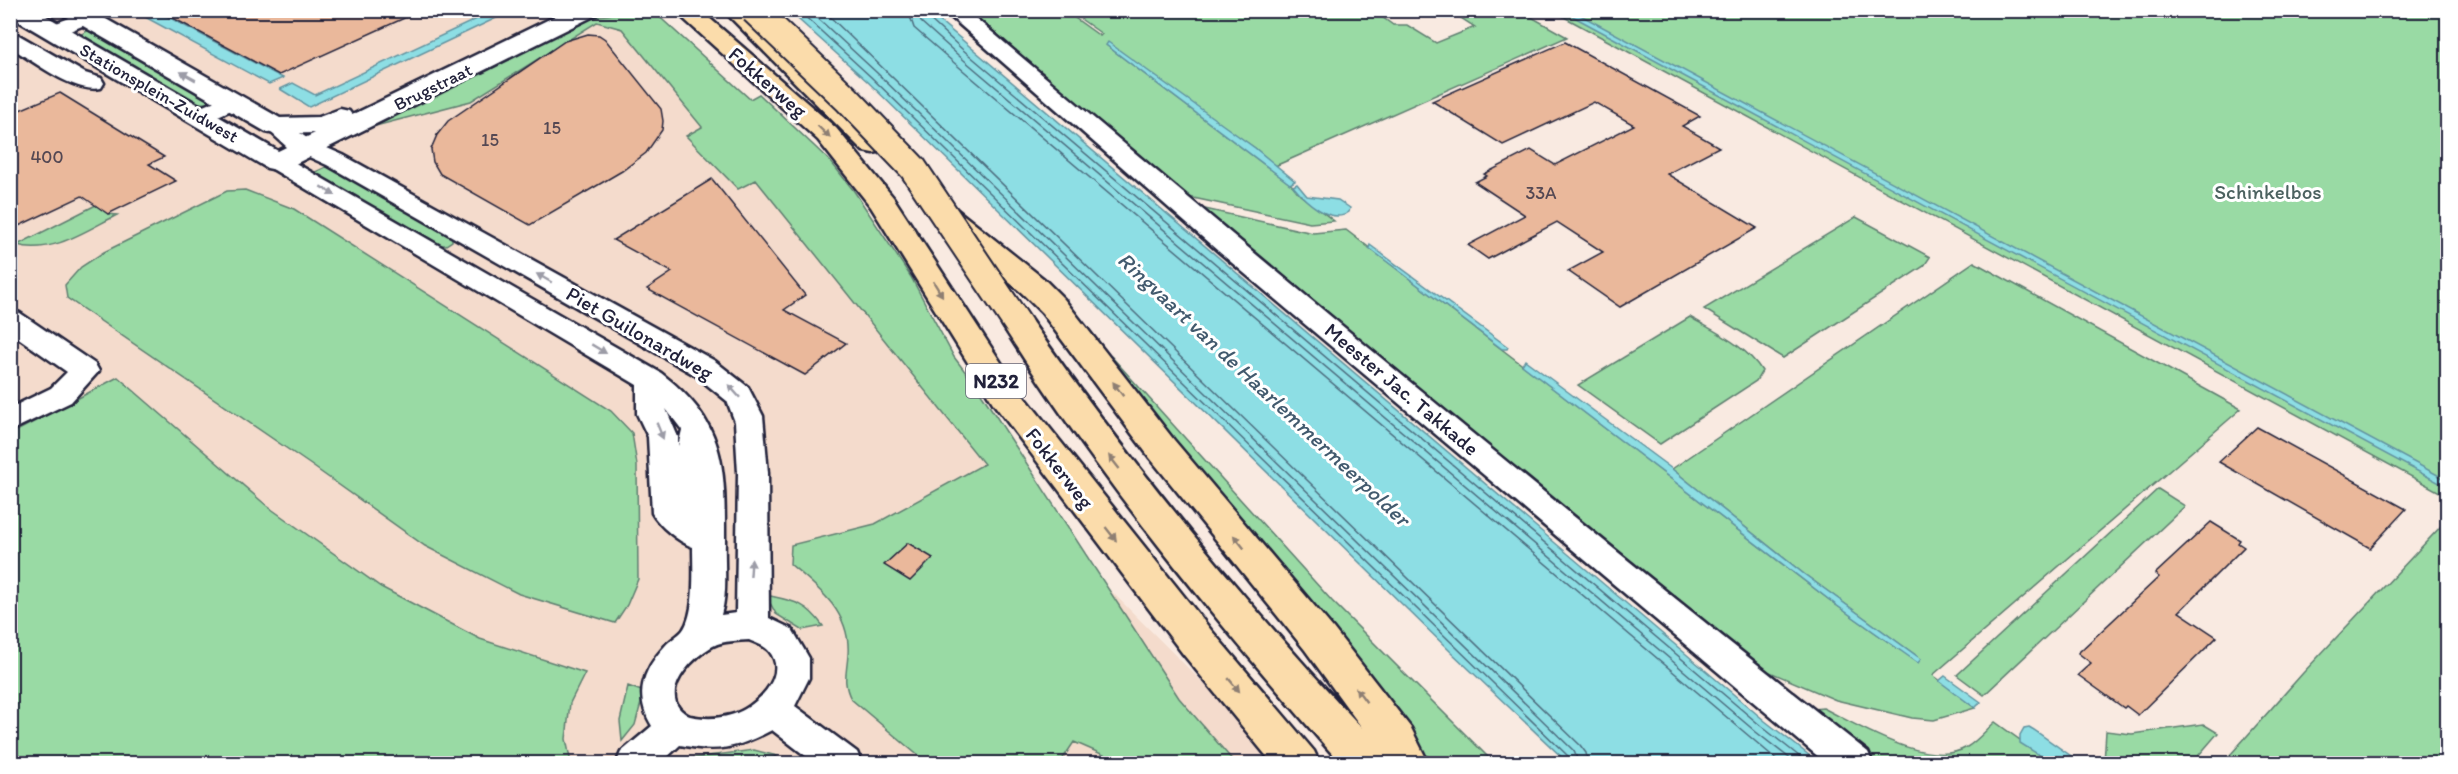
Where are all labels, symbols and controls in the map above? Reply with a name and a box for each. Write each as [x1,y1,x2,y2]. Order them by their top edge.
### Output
street label: Stationsplein-Zuidwest [76,39,242,148]
street label: Fokkerweg [724,41,813,123]
street label: Brugstraat [390,58,476,115]
one-way arrow [179,71,196,81]
house number: 15 [543,117,561,139]
one-way arrow [816,124,830,138]
house number: 15 [481,129,499,151]
house number: 400 [31,146,64,168]
park label: Schinkelbos [2214,179,2322,204]
house number: 33A [1525,182,1557,204]
one-way arrow [320,186,336,197]
water label: Ringvaart van de Haarlemmermeerpolder [1112,246,1417,533]
one-way arrow [536,273,553,283]
street label: Piet Guilonardweg [562,281,718,385]
one-way arrow [932,281,943,297]
street label: Meester Jac. Takkade [1320,317,1484,461]
one-way arrow [591,344,607,355]
road number: N232 [966,364,1026,398]
one-way arrow [1113,382,1125,397]
one-way arrow [728,384,741,399]
one-way arrow [655,423,665,441]
street label: Fokkerweg [1021,423,1100,514]
one-way arrow [1109,454,1121,469]
one-way arrow [1105,526,1117,541]
one-way arrow [1233,535,1246,550]
one-way arrow [747,558,756,577]
one-way arrow [1227,678,1239,693]
one-way arrow [1355,687,1367,702]

